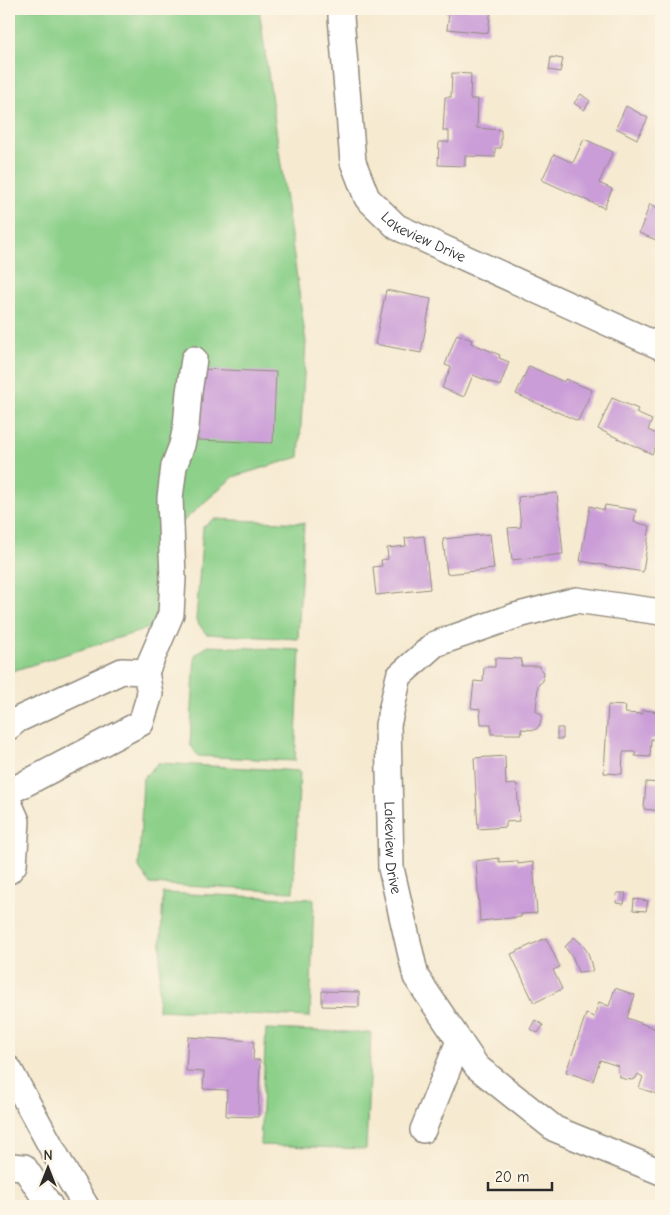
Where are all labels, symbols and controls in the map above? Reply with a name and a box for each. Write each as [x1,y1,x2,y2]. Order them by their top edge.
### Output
street label: Lakeview Drive [378,208,469,266]
street label: Lakeview Drive [381,801,406,896]
north arrow [22,1142,72,1192]
text: N [43,1147,53,1164]
scale bar [488,1160,551,1192]
text: 20 m [495,1168,529,1186]

